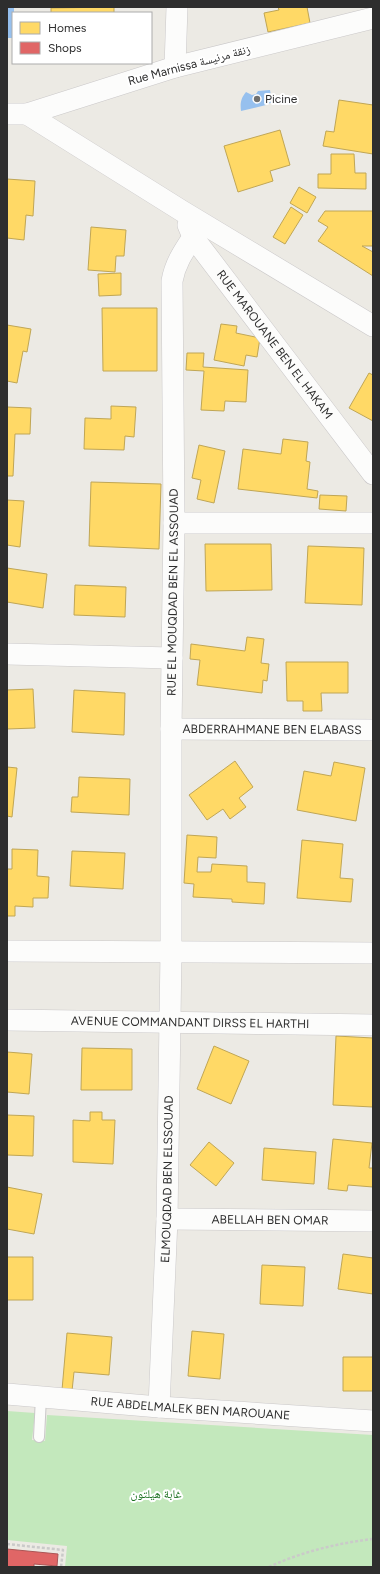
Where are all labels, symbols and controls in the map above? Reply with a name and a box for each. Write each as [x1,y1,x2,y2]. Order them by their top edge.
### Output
legend [12,12,152,64]
text: Homes [48,21,87,35]
text: Shops [48,41,82,55]
street label: Rue Marnissa زنقة مرنيسة [126,42,252,88]
place label: Picine [265,92,298,106]
marker: Picine [252,94,262,104]
street label: RUE MAROUANE BEN EL HAKAM [214,267,336,422]
street label: RUE EL MOUQDAD BEN EL ASSOUAD [164,488,181,696]
street label: ABDERRAHMANE BEN ELABASS [182,722,362,737]
street label: AVENUE COMMANDANT DIRSS EL HARTHI [71,1014,309,1031]
street label: ELMOUQDAD BEN ELSSOUAD [158,1095,176,1263]
street label: ABELLAH BEN OMAR [211,1212,329,1228]
street label: RUE ABDELMALEK BEN MAROUANE [90,1394,291,1423]
park label: غابة هيلتون [130,1487,182,1501]

